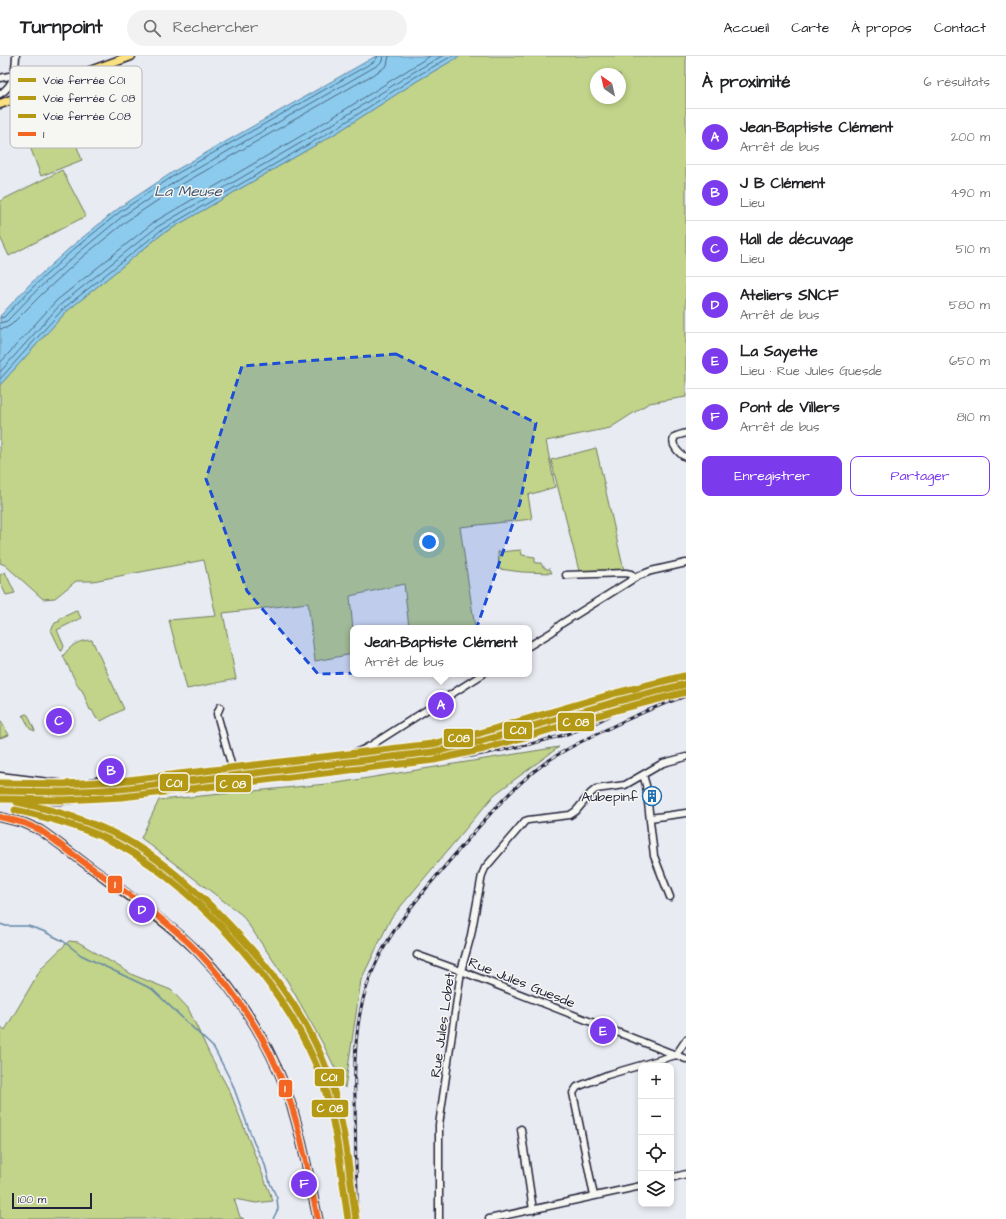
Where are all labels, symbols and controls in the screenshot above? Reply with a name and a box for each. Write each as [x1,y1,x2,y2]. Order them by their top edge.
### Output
search box [127,10,407,46]
text: Turnpoint [20,14,103,41]
icon: search [141,17,163,39]
text: Rechercher [173,17,258,38]
text: Accueil [724,18,769,38]
text: Carte [791,18,829,38]
text: À propos [851,18,912,38]
text: Contact [934,18,986,38]
legend [10,66,142,148]
north arrow [590,68,626,104]
text: À proximité [702,70,791,94]
text: Voie ferrée C01 [43,73,126,88]
text: 6 résultats [924,73,990,91]
text: Voie ferrée C 08 [43,91,135,106]
text: Voie ferrée C08 [43,109,131,124]
text: Jean-Baptiste Clément [740,117,893,138]
text: 1 [43,127,45,142]
text: A [711,128,719,146]
text: 200 m [951,128,990,146]
text: Arrêt de bus [740,138,820,156]
text: J B Clément [740,173,825,194]
water label: La Meuse [154,181,223,202]
text: B [710,184,720,202]
text: 490 m [950,184,990,202]
text: Lieu [740,194,765,212]
text: Hall de décuvage [740,229,853,250]
text: C [710,240,720,258]
text: 510 m [956,240,990,258]
text: Lieu [740,250,765,268]
text: Ateliers SNCF [740,285,838,306]
text: D [711,296,719,314]
text: 580 m [949,296,990,314]
text: Arrêt de bus [740,306,820,324]
text: La Sayette [740,341,818,362]
text: E [711,352,719,370]
text: 650 m [949,352,990,370]
text: Lieu · Rue Jules Guesde [740,362,882,380]
text: Pont de Villers [740,397,840,418]
text: F [710,408,720,426]
text: 810 m [956,408,990,426]
text: Arrêt de bus [740,418,820,436]
button: Enregistrer [702,456,842,496]
button: Partager [850,456,990,496]
your location [419,532,439,552]
popup [350,625,532,677]
text: Jean-Baptiste Clément [365,632,518,653]
text: Arrêt de bus [365,653,444,671]
pin: A [428,690,454,720]
pin: C [46,706,72,736]
line badge: C 08 [557,712,595,732]
text: C 08 [563,715,590,730]
line badge: C01 [503,721,533,740]
text: C01 [510,723,527,738]
line badge: C08 [443,728,474,748]
text: C08 [448,731,471,746]
pin: B [98,756,124,786]
line badge: C01 [159,773,189,792]
line badge: C 08 [215,774,252,793]
text: C01 [166,776,183,791]
text: C 08 [220,777,247,792]
building icon: Aubepinf [641,785,663,807]
place label: Aubepinf [581,787,639,807]
line badge: 1 [107,875,123,894]
text: 1 [114,877,116,892]
pin: D [129,895,155,925]
street label: Rue Jules Guesde [465,952,578,1014]
street label: Rue Jules Lobet [426,971,460,1079]
pin: E [590,1016,616,1046]
map controls [638,1063,674,1207]
button: + [638,1063,674,1099]
line badge: C01 [314,1068,345,1087]
text: C01 [321,1070,338,1085]
line badge: 1 [278,1079,293,1098]
text: 1 [284,1081,286,1096]
line badge: C 08 [311,1099,349,1118]
button: − [638,1099,674,1135]
text: C 08 [317,1101,344,1116]
button: locate [638,1135,674,1171]
pin: F [291,1169,317,1199]
button: layers [638,1171,674,1207]
scale bar [12,1191,92,1210]
text: 100 m [18,1192,46,1207]

